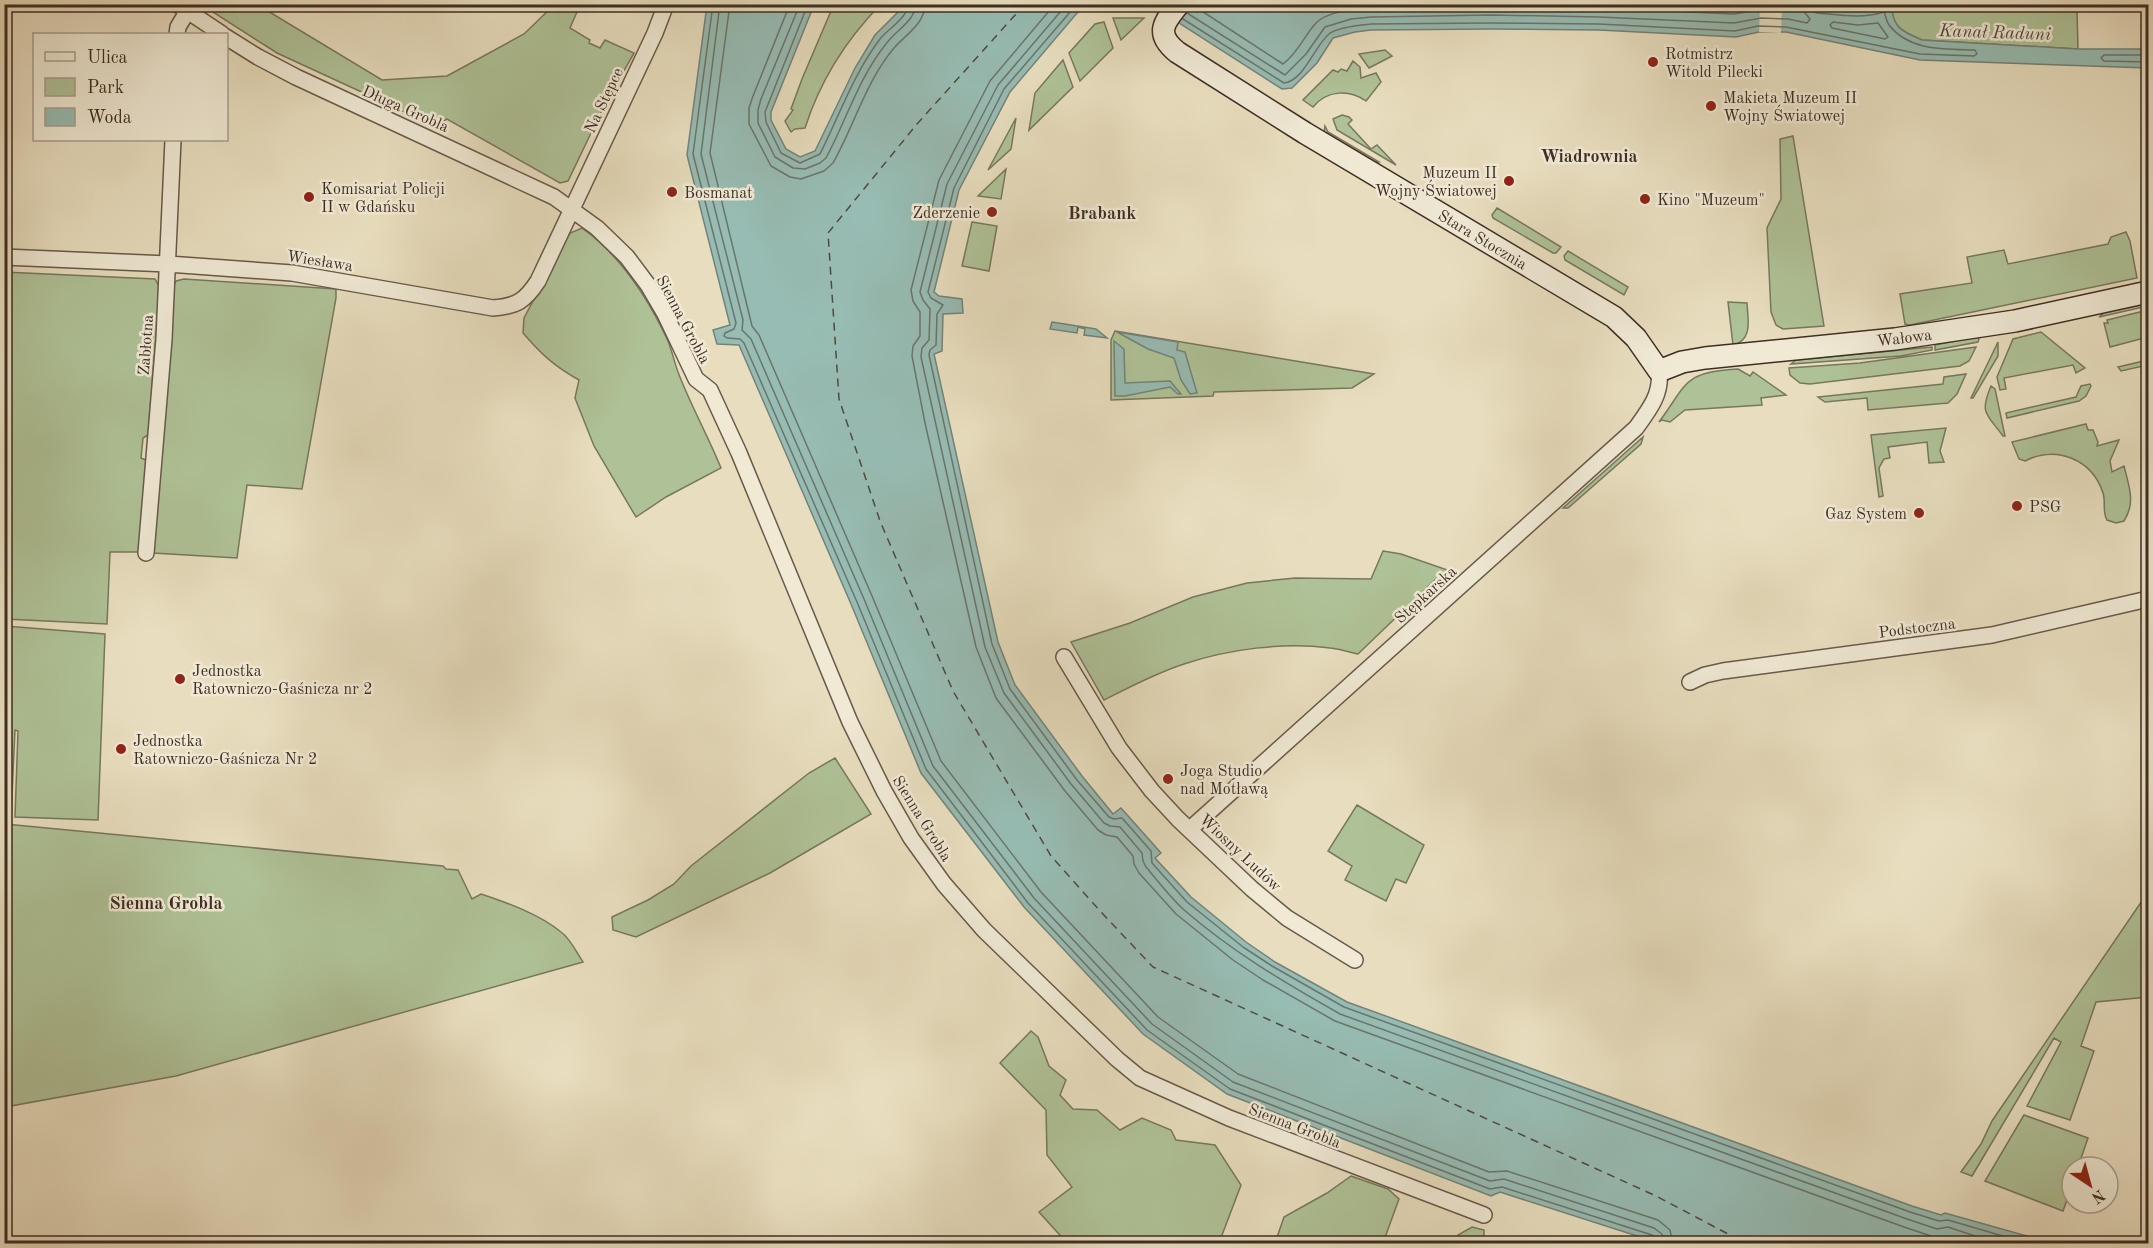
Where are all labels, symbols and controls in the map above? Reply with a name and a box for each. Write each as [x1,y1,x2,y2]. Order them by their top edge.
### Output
water label: Kanał Raduni [1938,22,2051,44]
legend [33,33,228,141]
place label: Rotmistrz Witold Pilecki [1665,47,1763,81]
text: Ulica [87,49,128,67]
marker: Rotmistrz Witold Pilecki [1646,55,1660,69]
street label: Na Stępce [583,66,627,136]
text: Park [87,79,124,97]
street label: Długa Grobla [359,84,451,136]
place label: Makieta Muzeum II Wojny Światowej [1723,91,1857,125]
marker: Makieta Muzeum II Wojny Światowej [1704,99,1718,113]
text: Woda [87,109,132,127]
district label: Wiadrownia [1540,148,1638,166]
place label: Muzeum II Wojny Światowej [1375,166,1497,200]
marker: Muzeum II Wojny Światowej [1502,174,1516,188]
place label: Komisariat Policji II w Gdańsku [321,182,445,216]
marker: Bosmanat [665,185,679,199]
place label: Bosmanat [684,186,753,202]
marker: Komisariat Policji II w Gdańsku [302,190,316,204]
marker: Kino "Muzeum" [1638,192,1652,206]
place label: Kino "Muzeum" [1657,193,1765,209]
marker: Zderzenie [985,205,999,219]
district label: Brabank [1068,205,1136,223]
place label: Zderzenie [913,206,980,222]
street label: Stara Stocznia [1435,208,1529,274]
street label: Wiesława [285,249,354,275]
street label: Sienna Grobla [652,273,712,367]
street label: Zabłotna [137,314,157,376]
street label: Wałowa [1876,328,1933,350]
marker: PSG [2010,499,2024,513]
place label: PSG [2029,500,2062,516]
marker: Gaz System [1912,506,1926,520]
place label: Gaz System [1825,507,1907,523]
street label: Stępkarska [1392,564,1460,627]
street label: Podstoczna [1878,616,1957,642]
place label: Jednostka Ratowniczo-Gaśnicza nr 2 [192,664,373,698]
marker: Jednostka Ratowniczo-Gaśnicza nr 2 [173,672,187,686]
place label: Jednostka Ratowniczo-Gaśnicza Nr 2 [133,734,317,768]
marker: Jednostka Ratowniczo-Gaśnicza Nr 2 [114,742,128,756]
place label: Joga Studio nad Motławą [1180,764,1268,798]
marker: Joga Studio nad Motławą [1161,772,1175,786]
street label: Sienna Grobla [889,773,954,865]
street label: Wiosny Ludów [1196,812,1284,895]
district label: Sienna Grobla [109,895,223,913]
street label: Sienna Grobla [1246,1102,1343,1152]
north arrow [2060,1155,2120,1215]
text: N [2087,1185,2107,1206]

